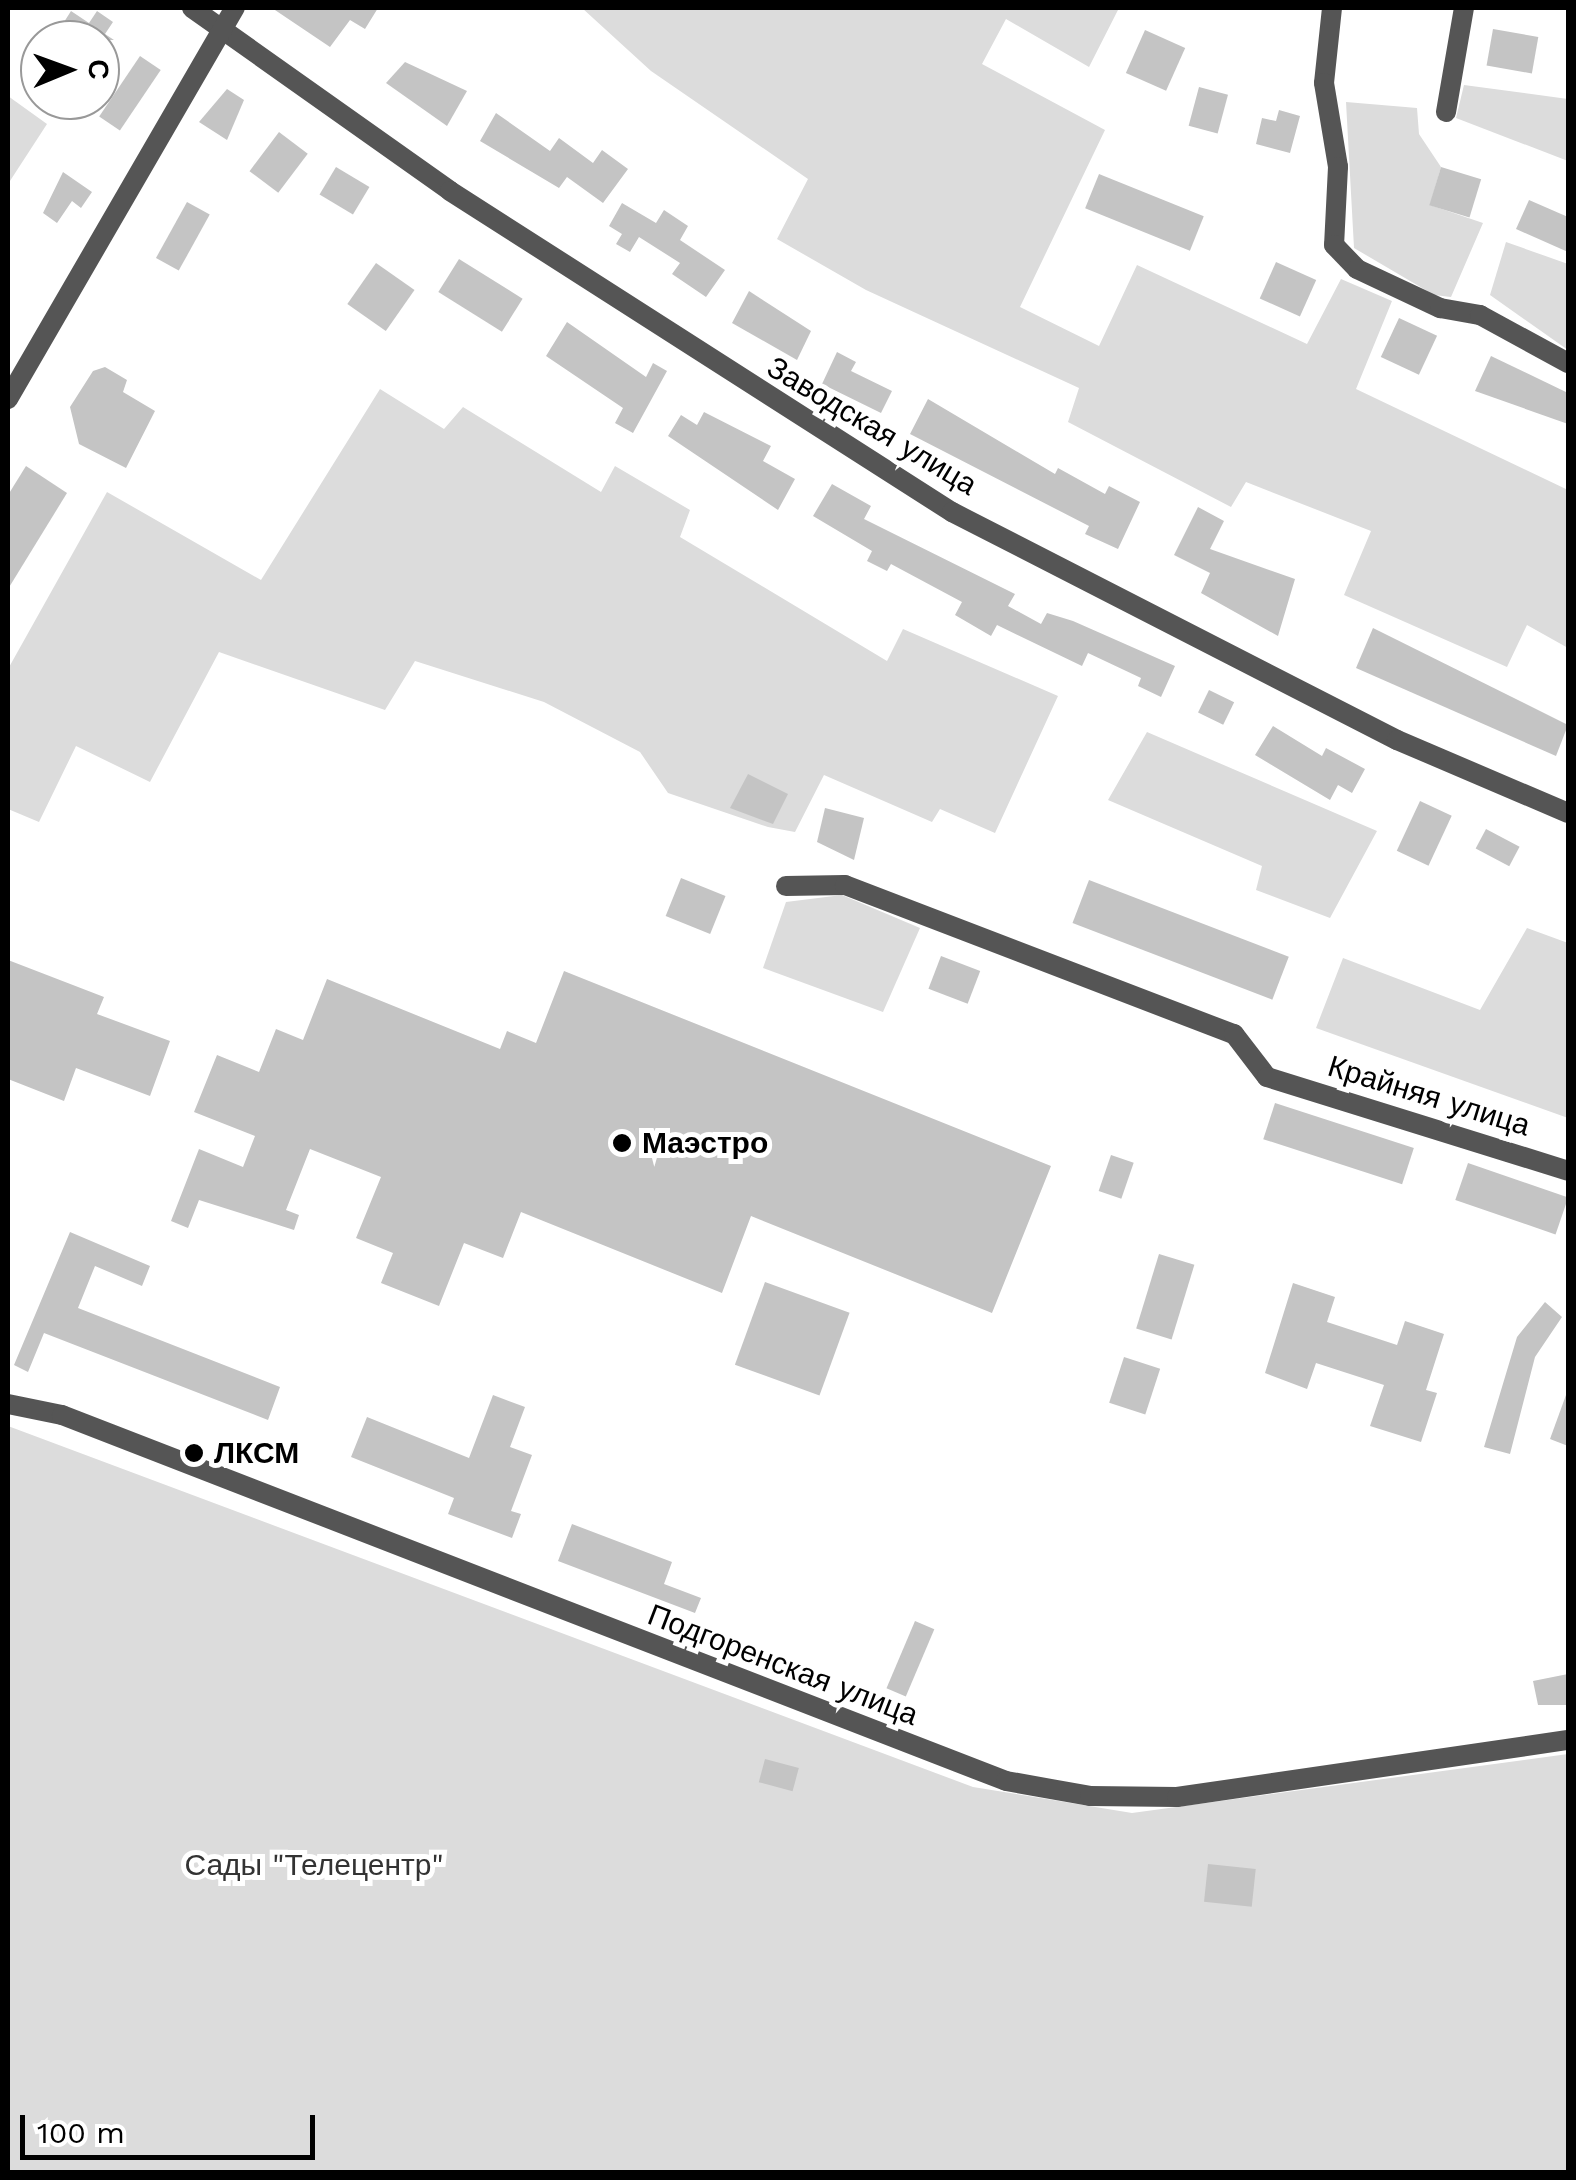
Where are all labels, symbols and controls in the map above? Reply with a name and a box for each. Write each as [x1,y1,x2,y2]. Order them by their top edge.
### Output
north arrow [20,20,120,120]
text: С [82,59,115,80]
street label: Заводская улица [761,349,983,503]
street label: Крайняя улица [1324,1048,1534,1144]
place label: Маэстро [642,1125,768,1161]
marker: Маэстро [611,1132,633,1154]
place label: ЛКСМ [214,1435,299,1471]
marker: ЛКСМ [183,1442,205,1464]
street label: Подгоренская улица [643,1597,923,1733]
park label: Сады "Телецентр" [184,1847,444,1883]
scale bar [25,2095,320,2157]
text: 100 m [37,2115,125,2150]

